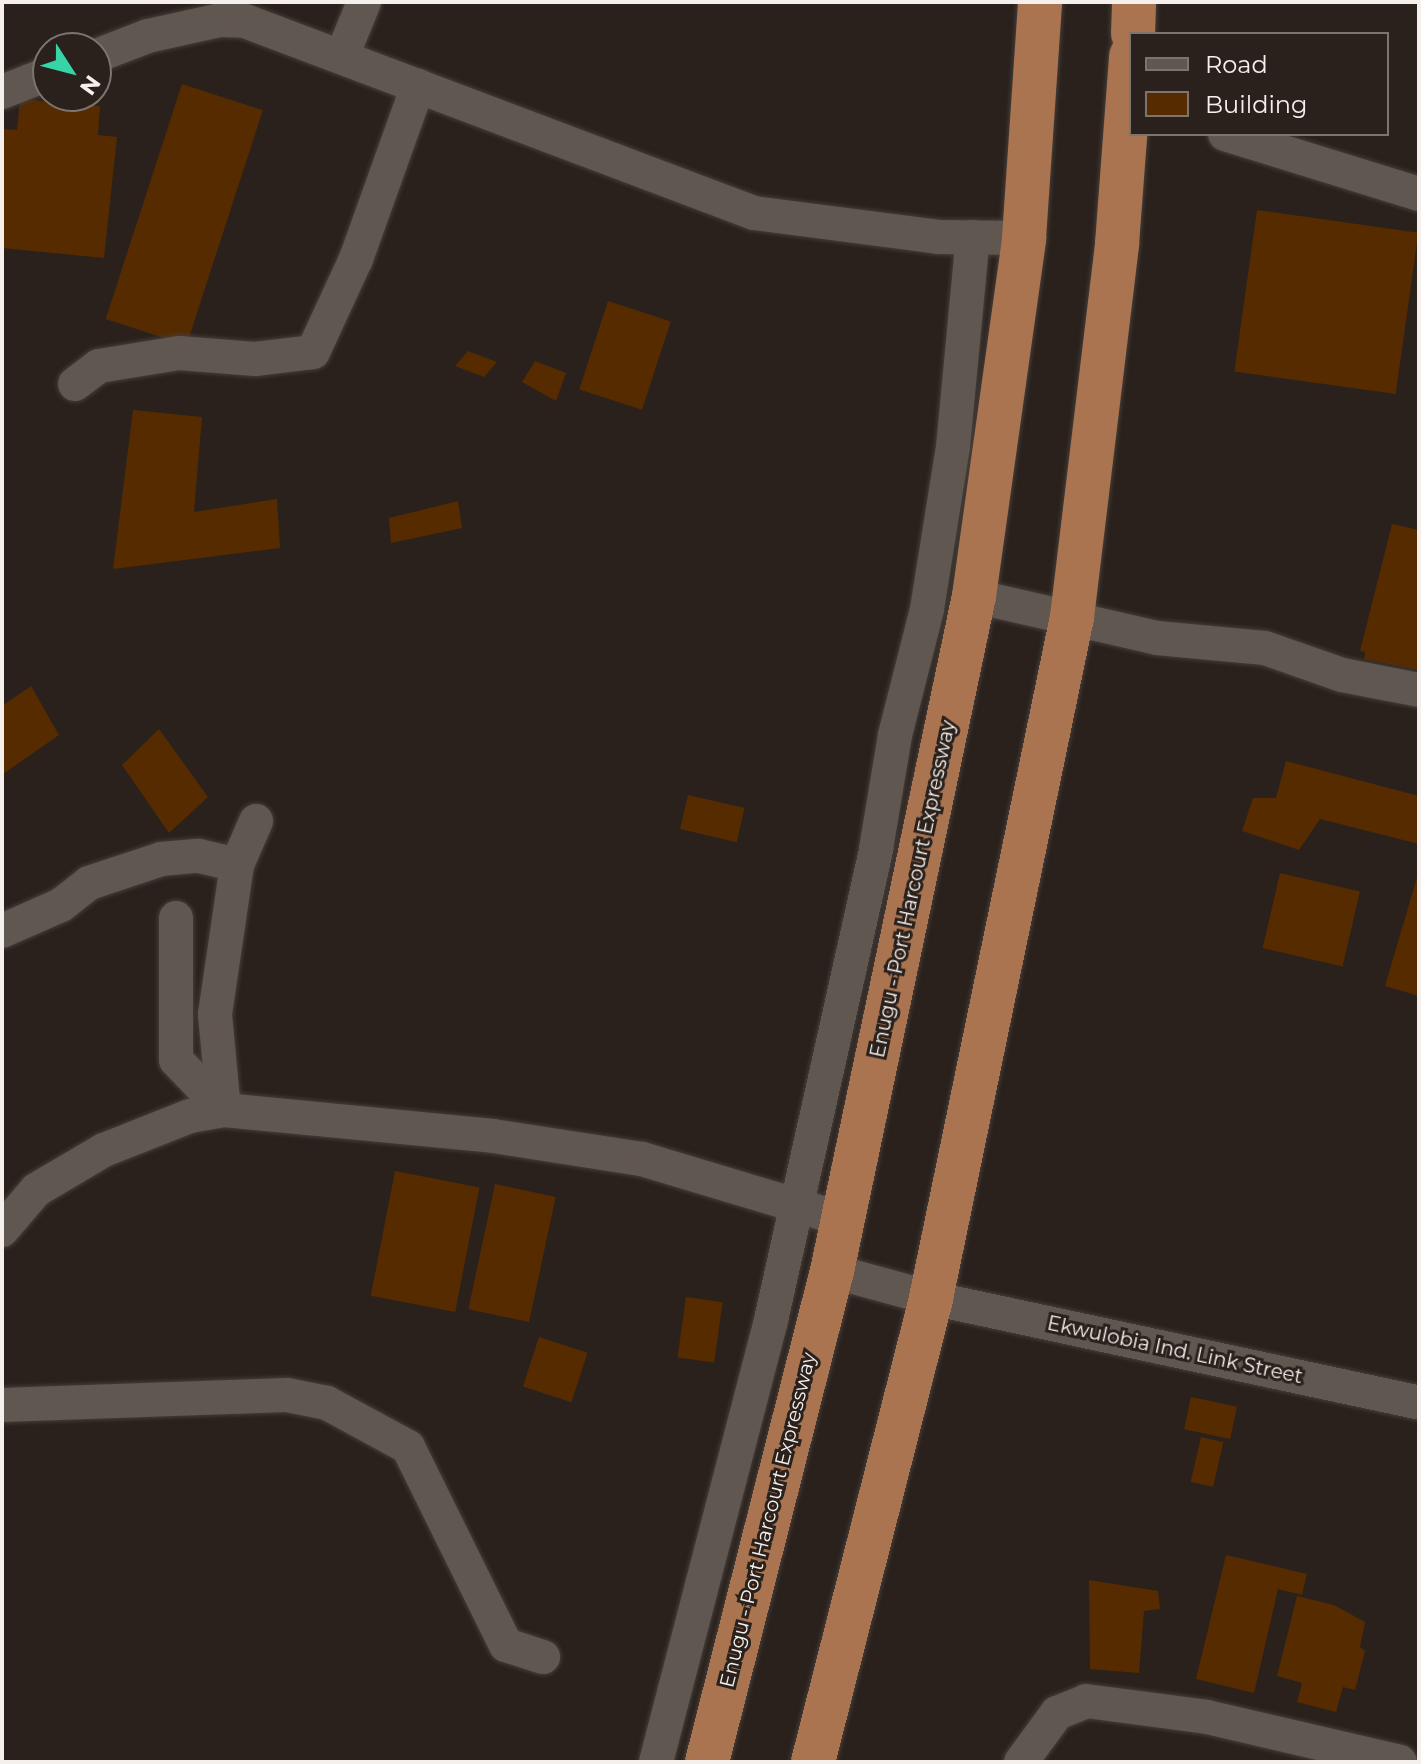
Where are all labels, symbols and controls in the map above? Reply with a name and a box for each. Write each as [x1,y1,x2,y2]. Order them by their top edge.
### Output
north arrow [32,32,112,112]
legend [1129,32,1389,136]
text: Road [1205,50,1268,79]
text: N [74,70,106,100]
text: Building [1205,90,1308,119]
street label: Enugu - Port Harcourt Expressway [865,718,961,1060]
street label: Ekwulobia Ind. Link Street [1045,1311,1305,1389]
street label: Enugu - Port Harcourt Expressway [715,1350,821,1690]

